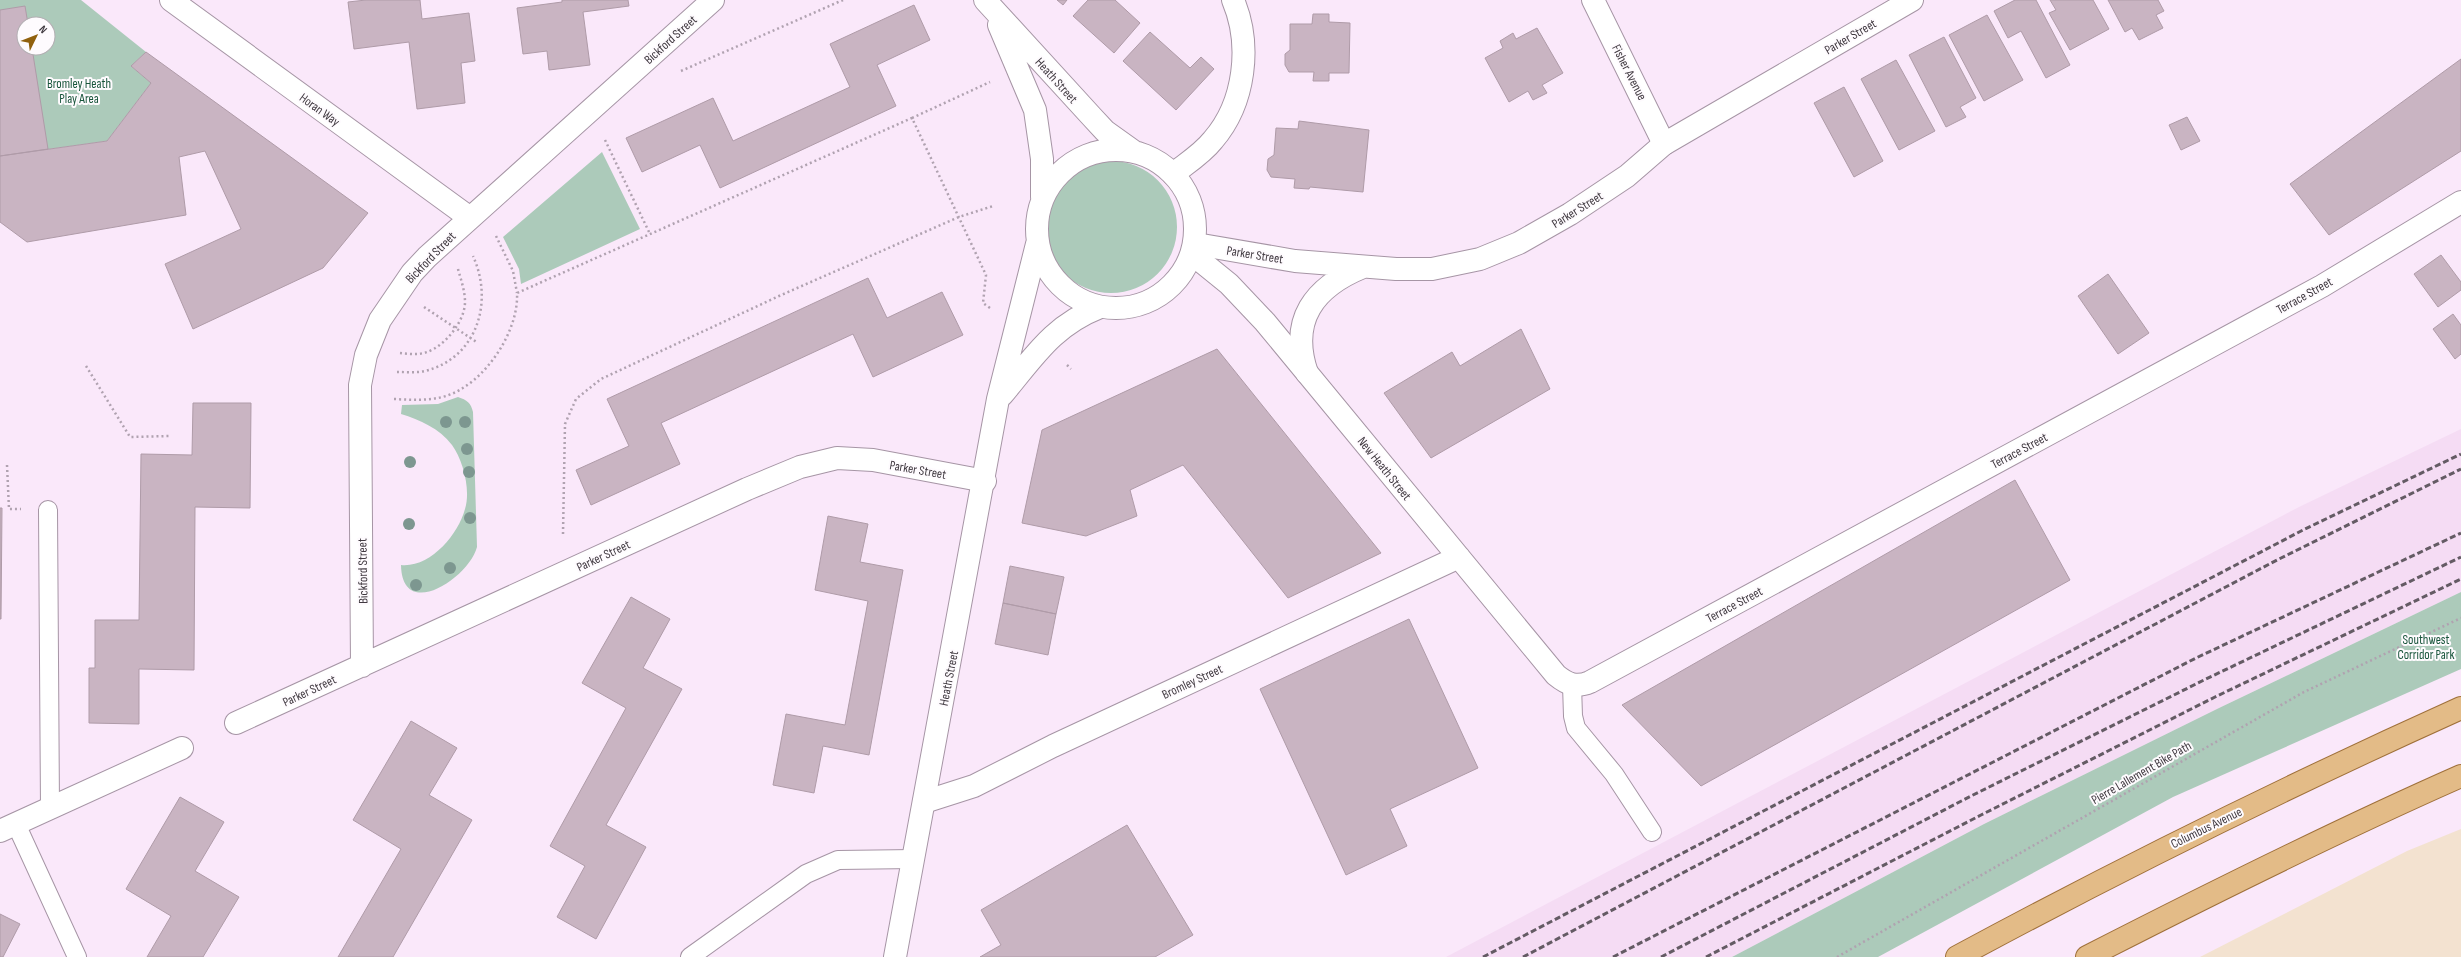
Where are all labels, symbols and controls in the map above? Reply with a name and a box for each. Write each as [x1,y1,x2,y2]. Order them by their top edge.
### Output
street label: Bickford Street [641,12,700,68]
north arrow [16,16,56,56]
street label: Parker Street [1822,16,1879,58]
text: N [36,23,50,36]
street label: Fisher Avenue [1608,42,1650,103]
street label: Heath Street [1032,55,1081,107]
park label: Bromley Heath Play Area [47,76,111,107]
street label: Horan Way [296,90,343,130]
street label: Parker Street [1549,188,1606,232]
street label: Bickford Street [402,228,459,287]
street label: Parker Street [1225,243,1284,267]
street label: Terrace Street [2274,274,2335,318]
street label: Terrace Street [1988,429,2051,472]
street label: New Heath Street [1354,434,1415,504]
street label: Parker Street [888,457,947,483]
street label: Parker Street [574,537,633,575]
street label: Bickford Street [354,538,372,604]
street label: Terrace Street [1703,583,1766,626]
park label: Southwest Corridor Park [2397,632,2455,663]
street label: Heath Street [936,649,962,707]
street label: Bromley Street [1160,661,1225,703]
street label: Parker Street [280,672,339,710]
street label: Pierre Lallement Bike Path [2089,738,2194,808]
street label: Columbus Avenue [2168,804,2245,852]

